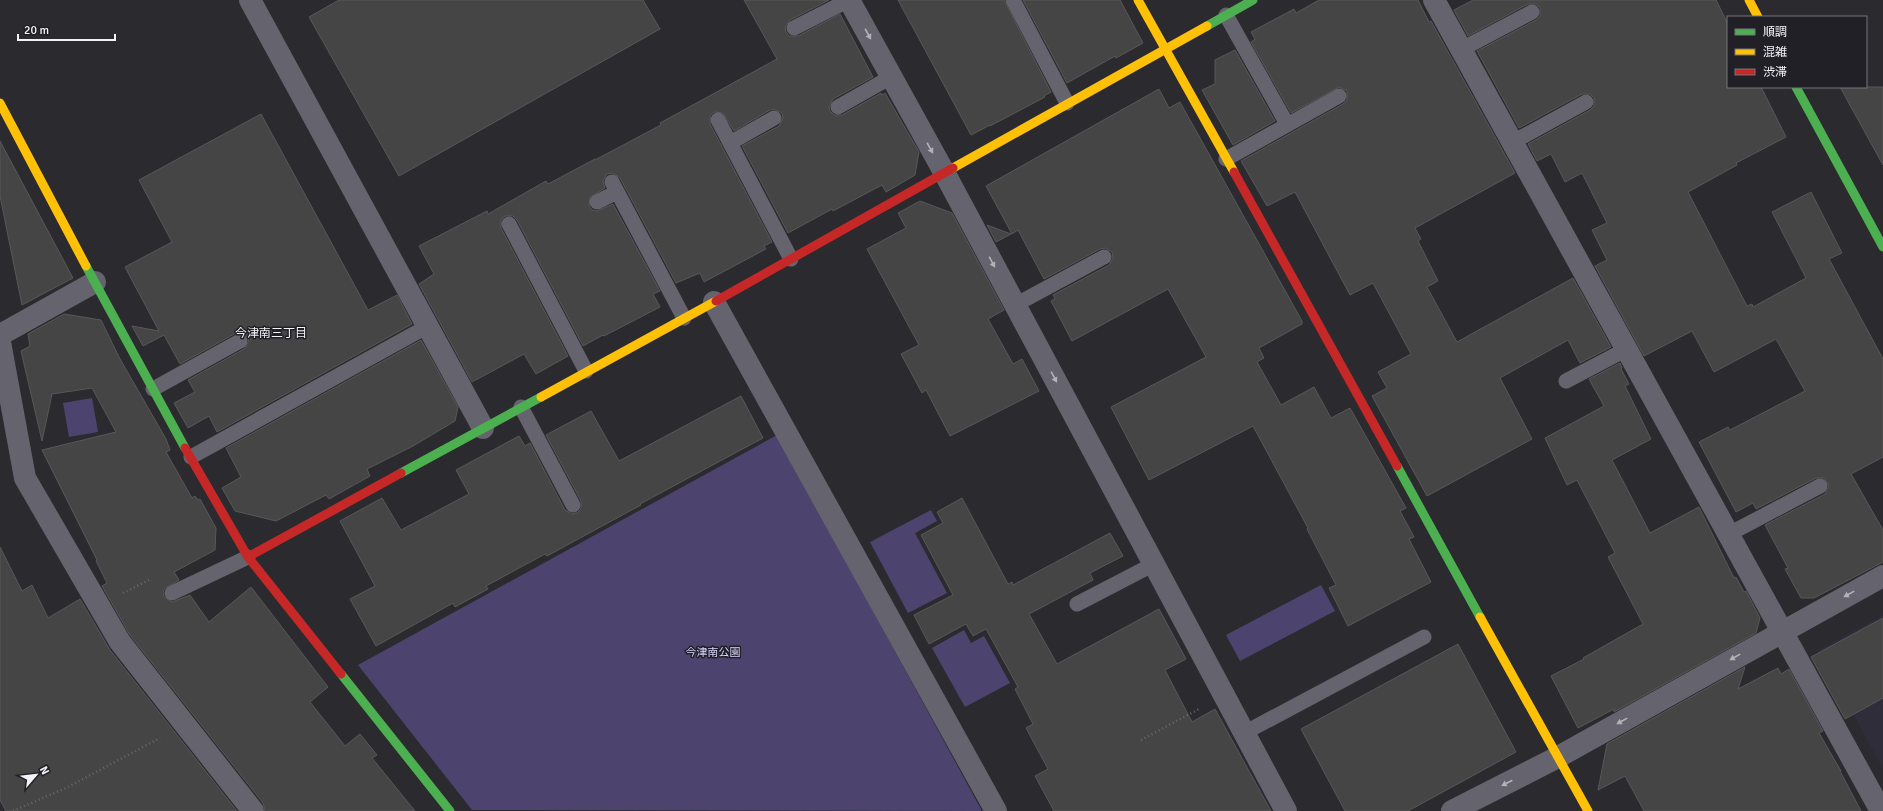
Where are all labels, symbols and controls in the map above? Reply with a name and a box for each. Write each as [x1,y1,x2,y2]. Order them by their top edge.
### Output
scale bar [18,16,115,42]
legend [1727,16,1867,88]
text: 20 m [24,23,49,38]
text: 順調 [1763,25,1787,40]
one-way arrow [864,28,871,40]
text: 混雑 [1763,45,1787,60]
text: 渋滞 [1763,65,1787,80]
one-way arrow [927,142,934,154]
one-way arrow [989,256,995,268]
district label: 今津南三丁目 [235,326,307,341]
one-way arrow [1050,371,1057,383]
one-way arrow [1843,591,1855,598]
park label: 今津南公園 [686,646,741,659]
one-way arrow [1729,654,1741,661]
one-way arrow [1616,717,1628,724]
north arrow [16,755,56,795]
text: N [37,764,52,777]
one-way arrow [1502,779,1513,786]

